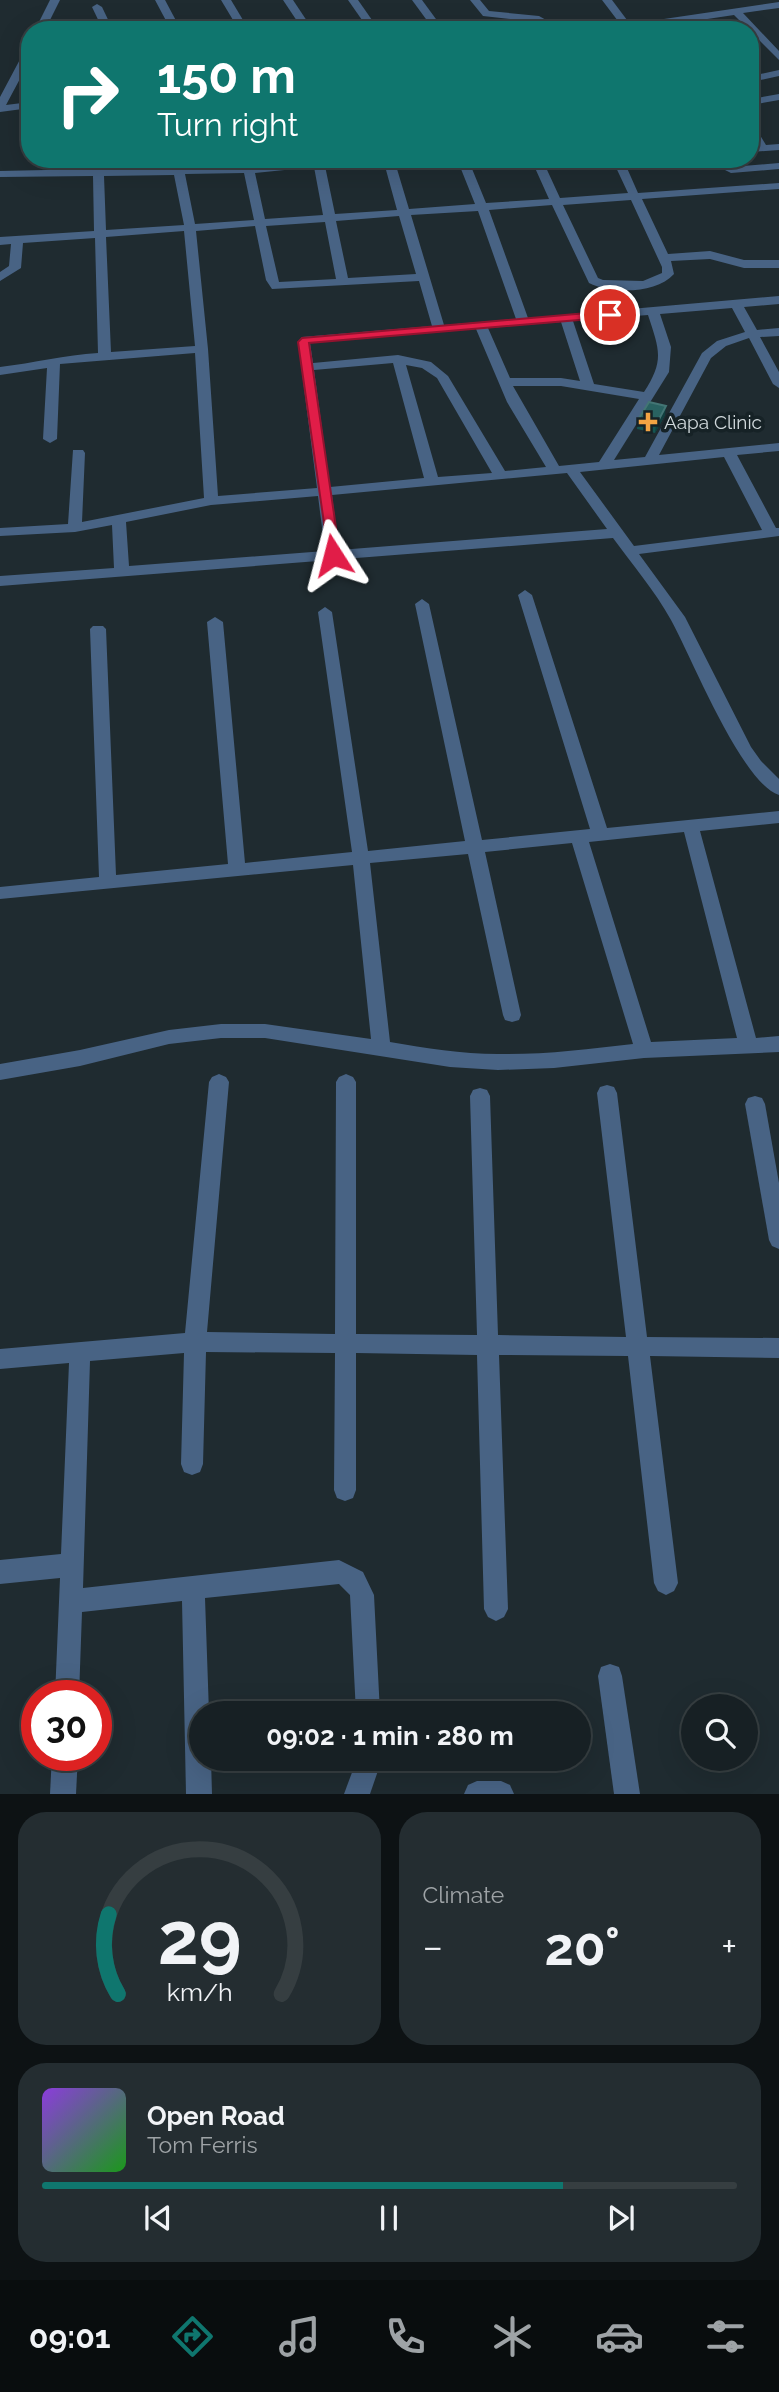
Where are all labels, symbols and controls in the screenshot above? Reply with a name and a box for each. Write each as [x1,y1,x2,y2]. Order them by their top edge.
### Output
text: 150 m [157,47,296,104]
icon: right [42,49,133,140]
text: Turn right [157,106,298,143]
pin [580,285,640,345]
icon: arrive [591,296,629,334]
place label: Aapa Clinic [664,411,762,433]
marker: Aapa Clinic [638,412,658,432]
position arrow [296,518,370,592]
speed limit sign: 30 [21,1680,112,1771]
map controls [681,1694,758,1771]
button: search [681,1694,758,1771]
text: 09:02 · 1 min · 280 m [266,1721,514,1751]
text: Climate [423,1881,504,1908]
text: 29 [157,1897,241,1982]
text: 20° [544,1916,620,1977]
text: − [423,1924,443,1969]
text: + [721,1924,737,1969]
text: km/h [166,1977,232,2007]
text: Open Road [147,2101,285,2131]
text: Tom Ferris [147,2131,258,2158]
icon: previous [139,2199,177,2237]
icon: pause [370,2199,408,2237]
icon: next [602,2199,640,2237]
icon: directions [168,2312,217,2361]
icon: music [275,2312,324,2361]
icon: phone [381,2312,430,2361]
icon: climate [488,2312,537,2361]
icon: car [595,2312,644,2361]
icon: filters [701,2312,750,2361]
text: 09:01 [29,2318,111,2355]

